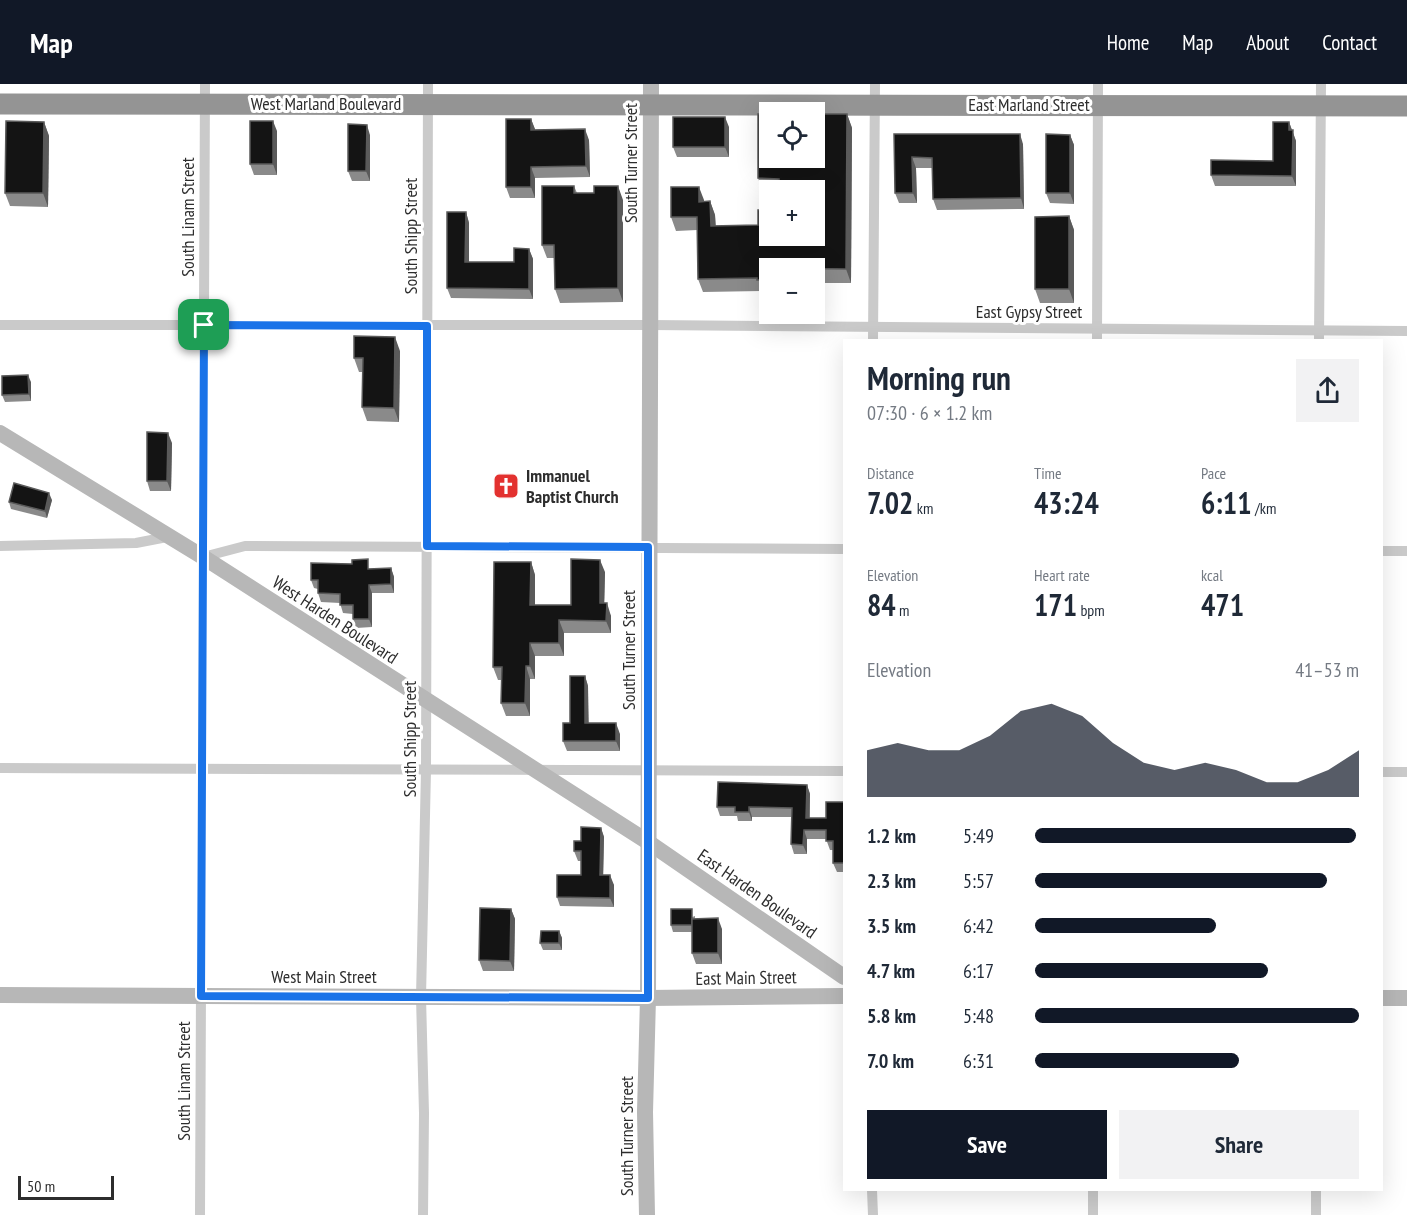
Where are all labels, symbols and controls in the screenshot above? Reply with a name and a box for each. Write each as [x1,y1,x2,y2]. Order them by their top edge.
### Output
text: Map [30,24,73,61]
text: Home [1107,29,1149,56]
text: Map [1182,29,1213,56]
text: About [1246,29,1289,56]
text: Contact [1322,29,1377,56]
street label: West Marland Boulevard [251,92,401,115]
street label: East Marland Street [968,93,1090,116]
map controls [759,102,825,324]
button: locate [759,102,825,168]
street label: South Turner Street [619,103,642,223]
street label: South Linam Street [176,157,199,277]
street label: South Shipp Street [399,178,422,294]
button: + [759,180,825,246]
button: − [759,258,825,324]
pin [178,299,229,350]
street label: East Gypsy Street [976,300,1082,323]
icon: arrive [187,308,220,341]
text: Morning run [867,356,1011,399]
button: share [1296,359,1359,422]
text: 07:30 · 6 × 1.2 km [867,400,992,426]
text: Distance [867,463,914,483]
text: Time [1034,463,1062,483]
text: Pace [1201,463,1226,483]
place label: Immanuel Baptist Church [526,464,619,508]
church icon: Immanuel Baptist Church [491,471,521,501]
text: 7.02 [867,483,913,522]
text: 43:24 [1034,483,1099,522]
text: 6:11 [1201,483,1252,522]
text: km [913,498,933,518]
text: /km [1252,498,1276,518]
text: Elevation [867,565,918,585]
text: Heart rate [1034,565,1090,585]
text: kcal [1201,565,1223,585]
street label: West Harden Boulevard [268,571,402,669]
text: 84 [867,585,896,624]
text: 171 [1034,585,1077,624]
text: 471 [1201,585,1244,624]
street label: South Turner Street [617,590,640,710]
text: m [896,600,910,620]
text: bpm [1077,600,1105,620]
text: Elevation [867,657,931,683]
text: 41–53 m [1295,657,1359,683]
street label: South Shipp Street [398,681,421,797]
text: 1.2 km [867,823,916,849]
text: 5:49 [963,823,994,849]
street label: East Harden Boulevard [693,844,822,943]
text: 2.3 km [867,868,916,894]
text: 5:57 [963,868,994,894]
text: 3.5 km [867,913,916,939]
text: 6:42 [963,913,994,939]
text: 4.7 km [867,958,915,984]
text: 6:17 [963,958,994,984]
street label: West Main Street [271,965,377,988]
street label: East Main Street [695,965,797,990]
text: 5.8 km [867,1003,916,1029]
text: 5:48 [963,1003,994,1029]
street label: South Linam Street [172,1021,195,1141]
text: 7.0 km [867,1048,914,1074]
text: 6:31 [963,1048,994,1074]
street label: South Turner Street [615,1076,638,1196]
button: Save [867,1110,1107,1179]
button: Share [1119,1110,1359,1179]
scale bar [18,1173,114,1200]
text: 50 m [27,1176,55,1196]

